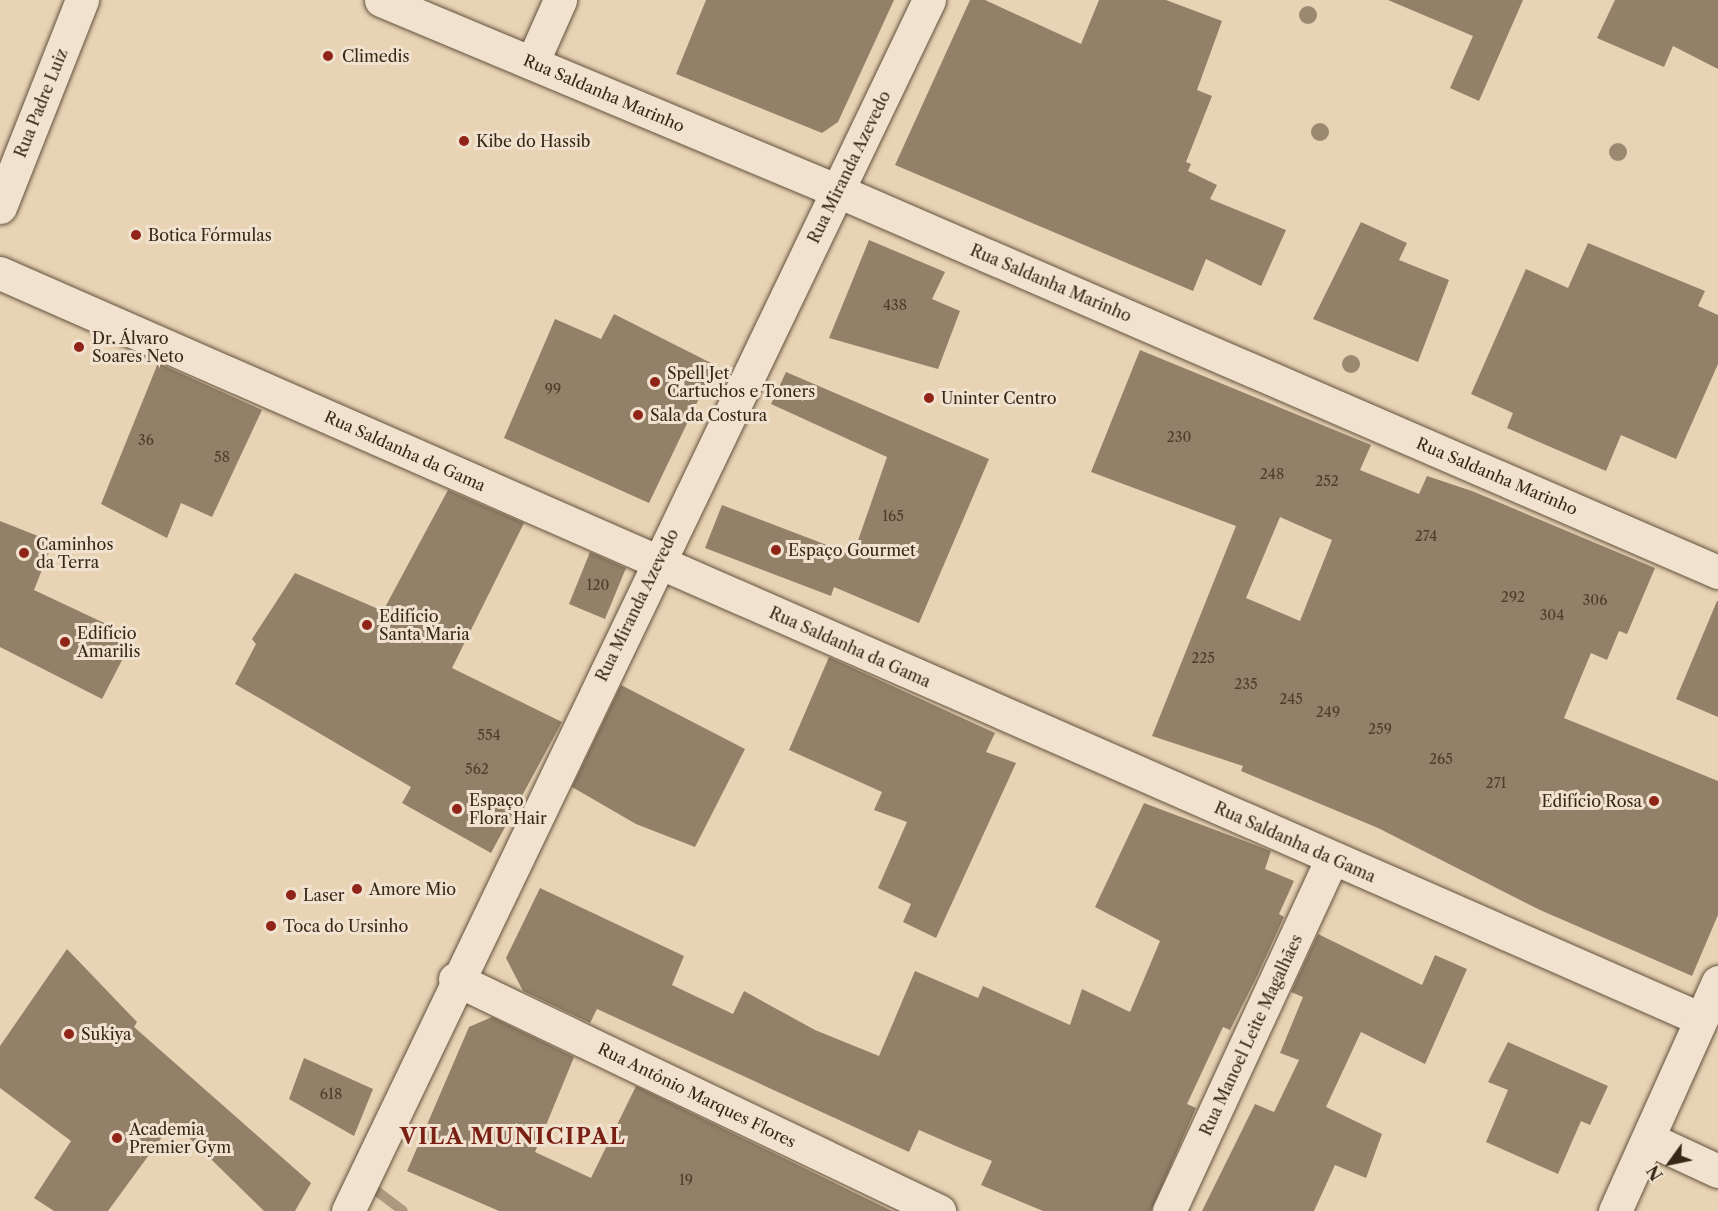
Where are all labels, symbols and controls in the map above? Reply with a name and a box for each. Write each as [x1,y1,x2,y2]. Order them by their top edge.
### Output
street label: Rua Padre Luiz [10,46,72,160]
place label: Climedis [342,46,409,66]
marker: Climedis [319,47,337,65]
street label: Rua Saldanha Marinho [520,50,688,136]
street label: Rua Miranda Azevedo [803,87,895,247]
place label: Kibe do Hassib [476,131,591,151]
marker: Kibe do Hassib [457,134,471,148]
place label: Botica Fórmulas [148,225,272,245]
marker: Botica Fórmulas [129,228,143,242]
street label: Rua Saldanha Marinho [967,240,1135,326]
house number: 438 [883,297,907,313]
place label: Dr. Álvaro Soares Neto [92,328,184,366]
marker: Dr. Álvaro Soares Neto [70,338,88,356]
place label: Spell Jet Cartuchos e Toners [667,363,816,401]
marker: Spell Jet Cartuchos e Toners [648,375,662,389]
house number: 99 [545,381,561,397]
place label: Uninter Centro [941,388,1057,408]
marker: Uninter Centro [922,391,936,405]
place label: Sala da Costura [650,405,767,425]
street label: Rua Saldanha da Gama [321,407,489,495]
marker: Sala da Costura [631,408,645,422]
house number: 230 [1167,429,1191,445]
house number: 36 [138,432,154,448]
street label: Rua Saldanha Marinho [1413,433,1581,519]
house number: 58 [214,449,230,465]
house number: 248 [1260,466,1284,482]
house number: 252 [1315,473,1339,489]
house number: 165 [882,508,904,524]
street label: Rua Miranda Azevedo [591,525,683,685]
house number: 274 [1415,528,1437,544]
place label: Caminhos da Terra [36,534,113,572]
place label: Espaço Gourmet [788,540,916,560]
marker: Espaço Gourmet [769,543,783,557]
marker: Caminhos da Terra [17,546,31,560]
house number: 120 [587,577,609,593]
house number: 292 [1501,589,1525,605]
house number: 306 [1583,592,1607,608]
street label: Rua Saldanha da Gama [766,603,934,691]
place label: Edifício Santa Maria [379,606,470,644]
house number: 304 [1540,607,1564,623]
marker: Edifício Santa Maria [360,618,374,632]
place label: Edifício Amarilis [77,623,140,661]
marker: Edifício Amarilis [58,635,72,649]
house number: 225 [1191,650,1215,666]
house number: 235 [1234,676,1258,692]
house number: 245 [1279,691,1303,707]
house number: 249 [1316,704,1340,720]
house number: 259 [1368,721,1392,737]
house number: 554 [477,727,501,743]
house number: 265 [1429,751,1453,767]
house number: 562 [465,761,489,777]
house number: 271 [1486,775,1506,791]
place label: Espaço Flora Hair [469,790,547,828]
place label: Edifício Rosa [1541,791,1642,811]
marker: Edifício Rosa [1647,794,1661,808]
street label: Rua Saldanha da Gama [1211,798,1379,886]
marker: Espaço Flora Hair [450,802,464,816]
place label: Amore Mio [369,879,456,899]
marker: Amore Mio [350,882,364,896]
place label: Laser [303,885,345,905]
marker: Laser [284,888,298,902]
place label: Toca do Ursinho [283,916,409,936]
marker: Toca do Ursinho [264,919,278,933]
street label: Rua Manoel Leite Magalhães [1196,931,1306,1139]
place label: Sukiya [81,1024,131,1044]
marker: Sukiya [62,1027,76,1041]
street label: Rua Antônio Marques Flores [595,1038,799,1152]
house number: 618 [320,1086,342,1102]
place label: Academia Premier Gym [129,1119,231,1157]
district label: VILA MUNICIPAL [399,1124,627,1150]
marker: Academia Premier Gym [110,1131,124,1145]
north arrow [1640,1133,1700,1193]
text: N [1643,1162,1667,1184]
house number: 19 [679,1172,693,1188]

